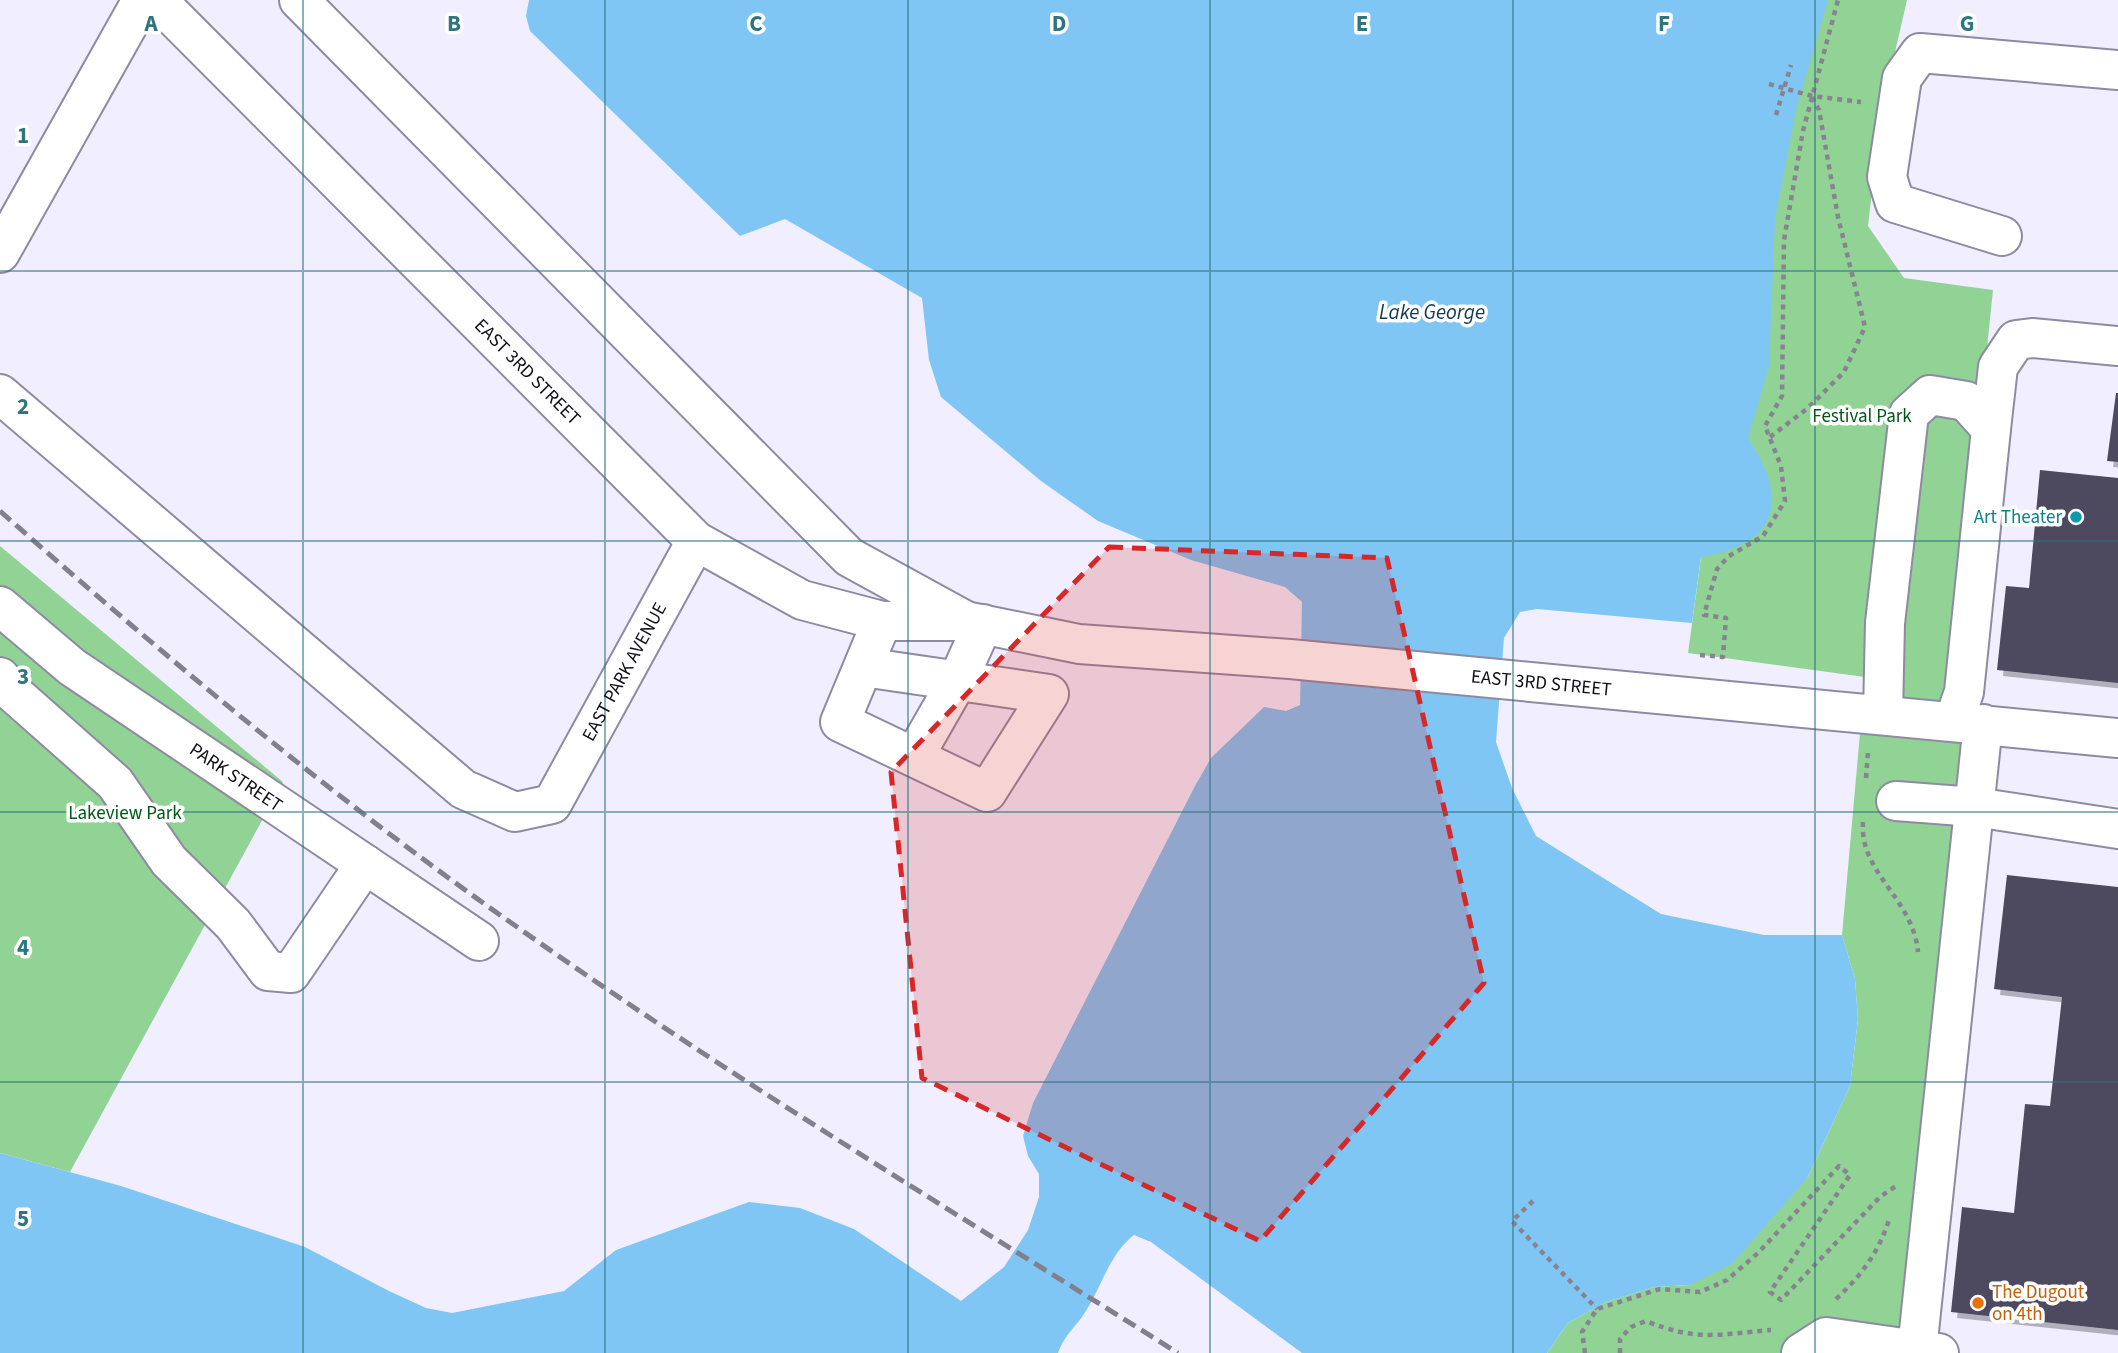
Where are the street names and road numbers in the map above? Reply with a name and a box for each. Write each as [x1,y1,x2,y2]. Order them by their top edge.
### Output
street label: EAST 3RD STREET [468,312,587,431]
street label: EAST PARK AVENUE [575,598,673,746]
street label: EAST 3RD STREET [1470,663,1613,703]
street label: PARK STREET [184,736,288,818]

